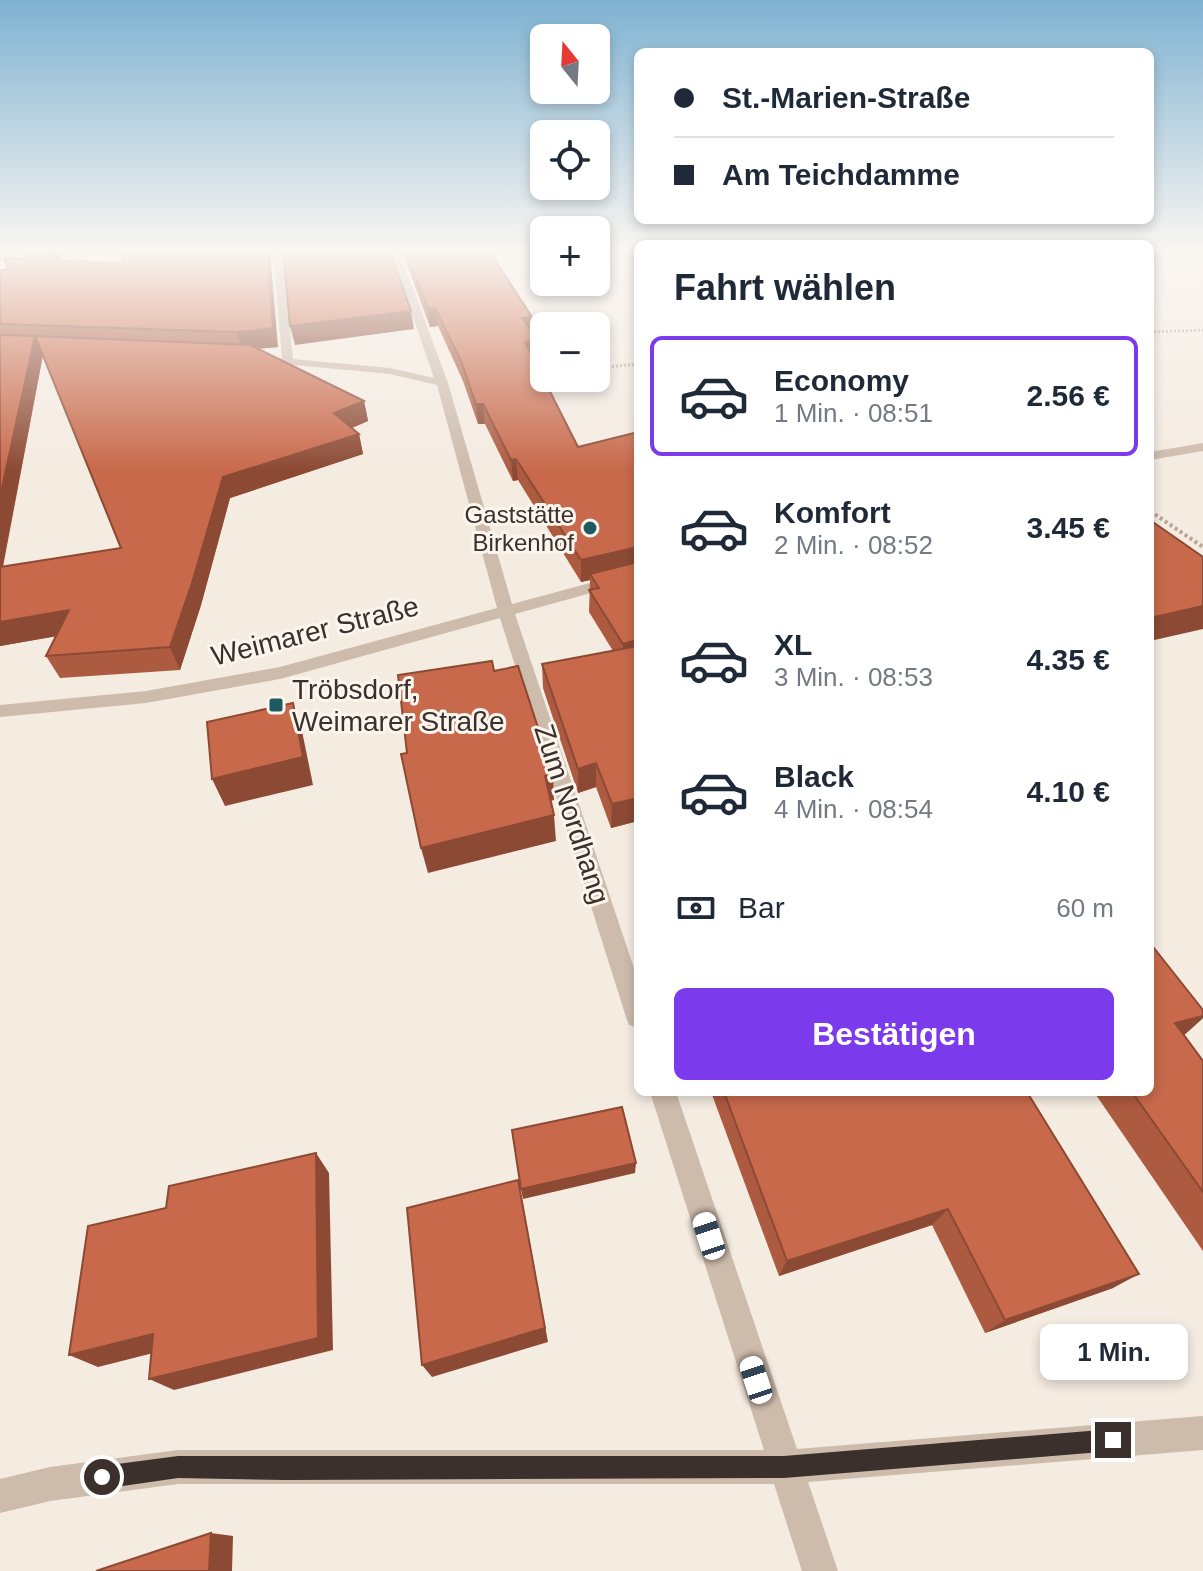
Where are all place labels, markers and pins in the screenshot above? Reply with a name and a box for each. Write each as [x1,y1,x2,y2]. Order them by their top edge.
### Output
place label: Gaststätte Birkenhof [465,501,574,556]
marker: Gaststätte Birkenhof [581,519,599,537]
place label: Tröbsdorf, Weimarer Straße [292,674,505,737]
marker: Tröbsdorf, Weimarer Straße [267,696,285,714]

